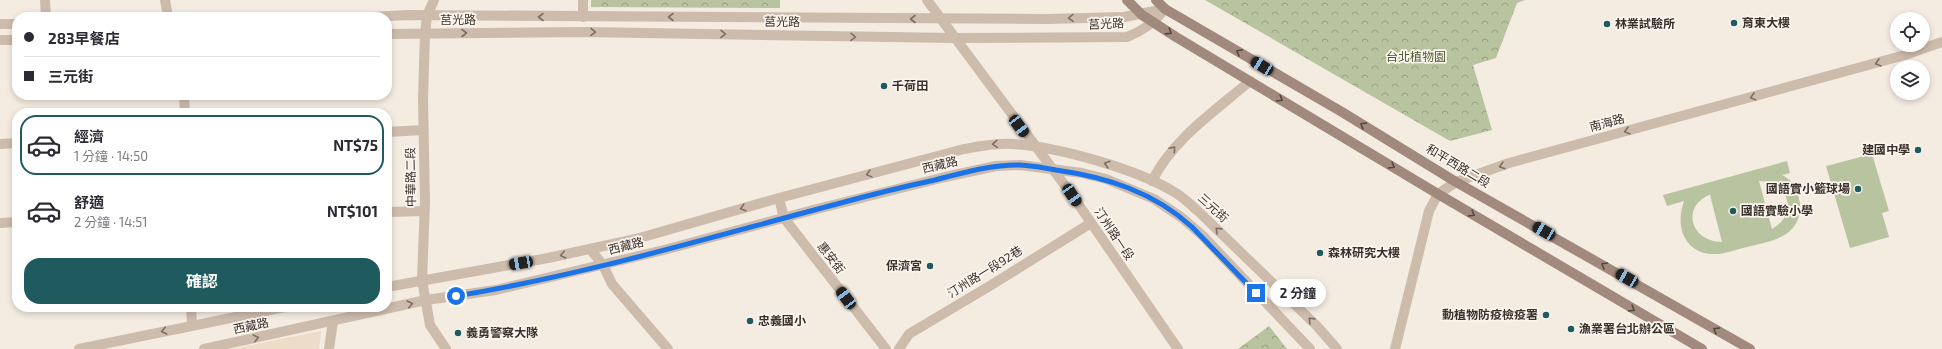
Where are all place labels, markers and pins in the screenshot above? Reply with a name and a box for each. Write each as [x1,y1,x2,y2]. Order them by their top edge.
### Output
place label: 育東大樓 [1742,15,1790,29]
place label: 林業試驗所 [1615,16,1675,30]
marker: 育東大樓 [1729,18,1739,28]
marker: 林業試驗所 [1602,19,1612,29]
place label: 千荷田 [892,78,928,92]
marker: 千荷田 [879,81,889,91]
place label: 建國中學 [1862,142,1910,156]
marker: 建國中學 [1913,145,1923,155]
place label: 國語實小籃球場 [1766,181,1850,195]
marker: 國語實小籃球場 [1853,184,1863,194]
place label: 國語實驗小學 [1741,203,1813,217]
marker: 國語實驗小學 [1728,206,1738,216]
place label: 森林研究大樓 [1328,245,1400,259]
marker: 森林研究大樓 [1315,248,1325,258]
place label: 保濟宮 [886,258,922,272]
marker: 保濟宮 [925,261,935,271]
place label: 動植物防疫檢疫署 [1442,307,1538,321]
marker: 動植物防疫檢疫署 [1541,310,1551,320]
place label: 忠義國小 [758,313,806,327]
marker: 忠義國小 [745,316,755,326]
place label: 漁業署台北辦公區 [1579,321,1675,335]
marker: 漁業署台北辦公區 [1566,324,1576,334]
place label: 義勇警察大隊 [466,325,538,339]
marker: 義勇警察大隊 [453,328,463,338]

